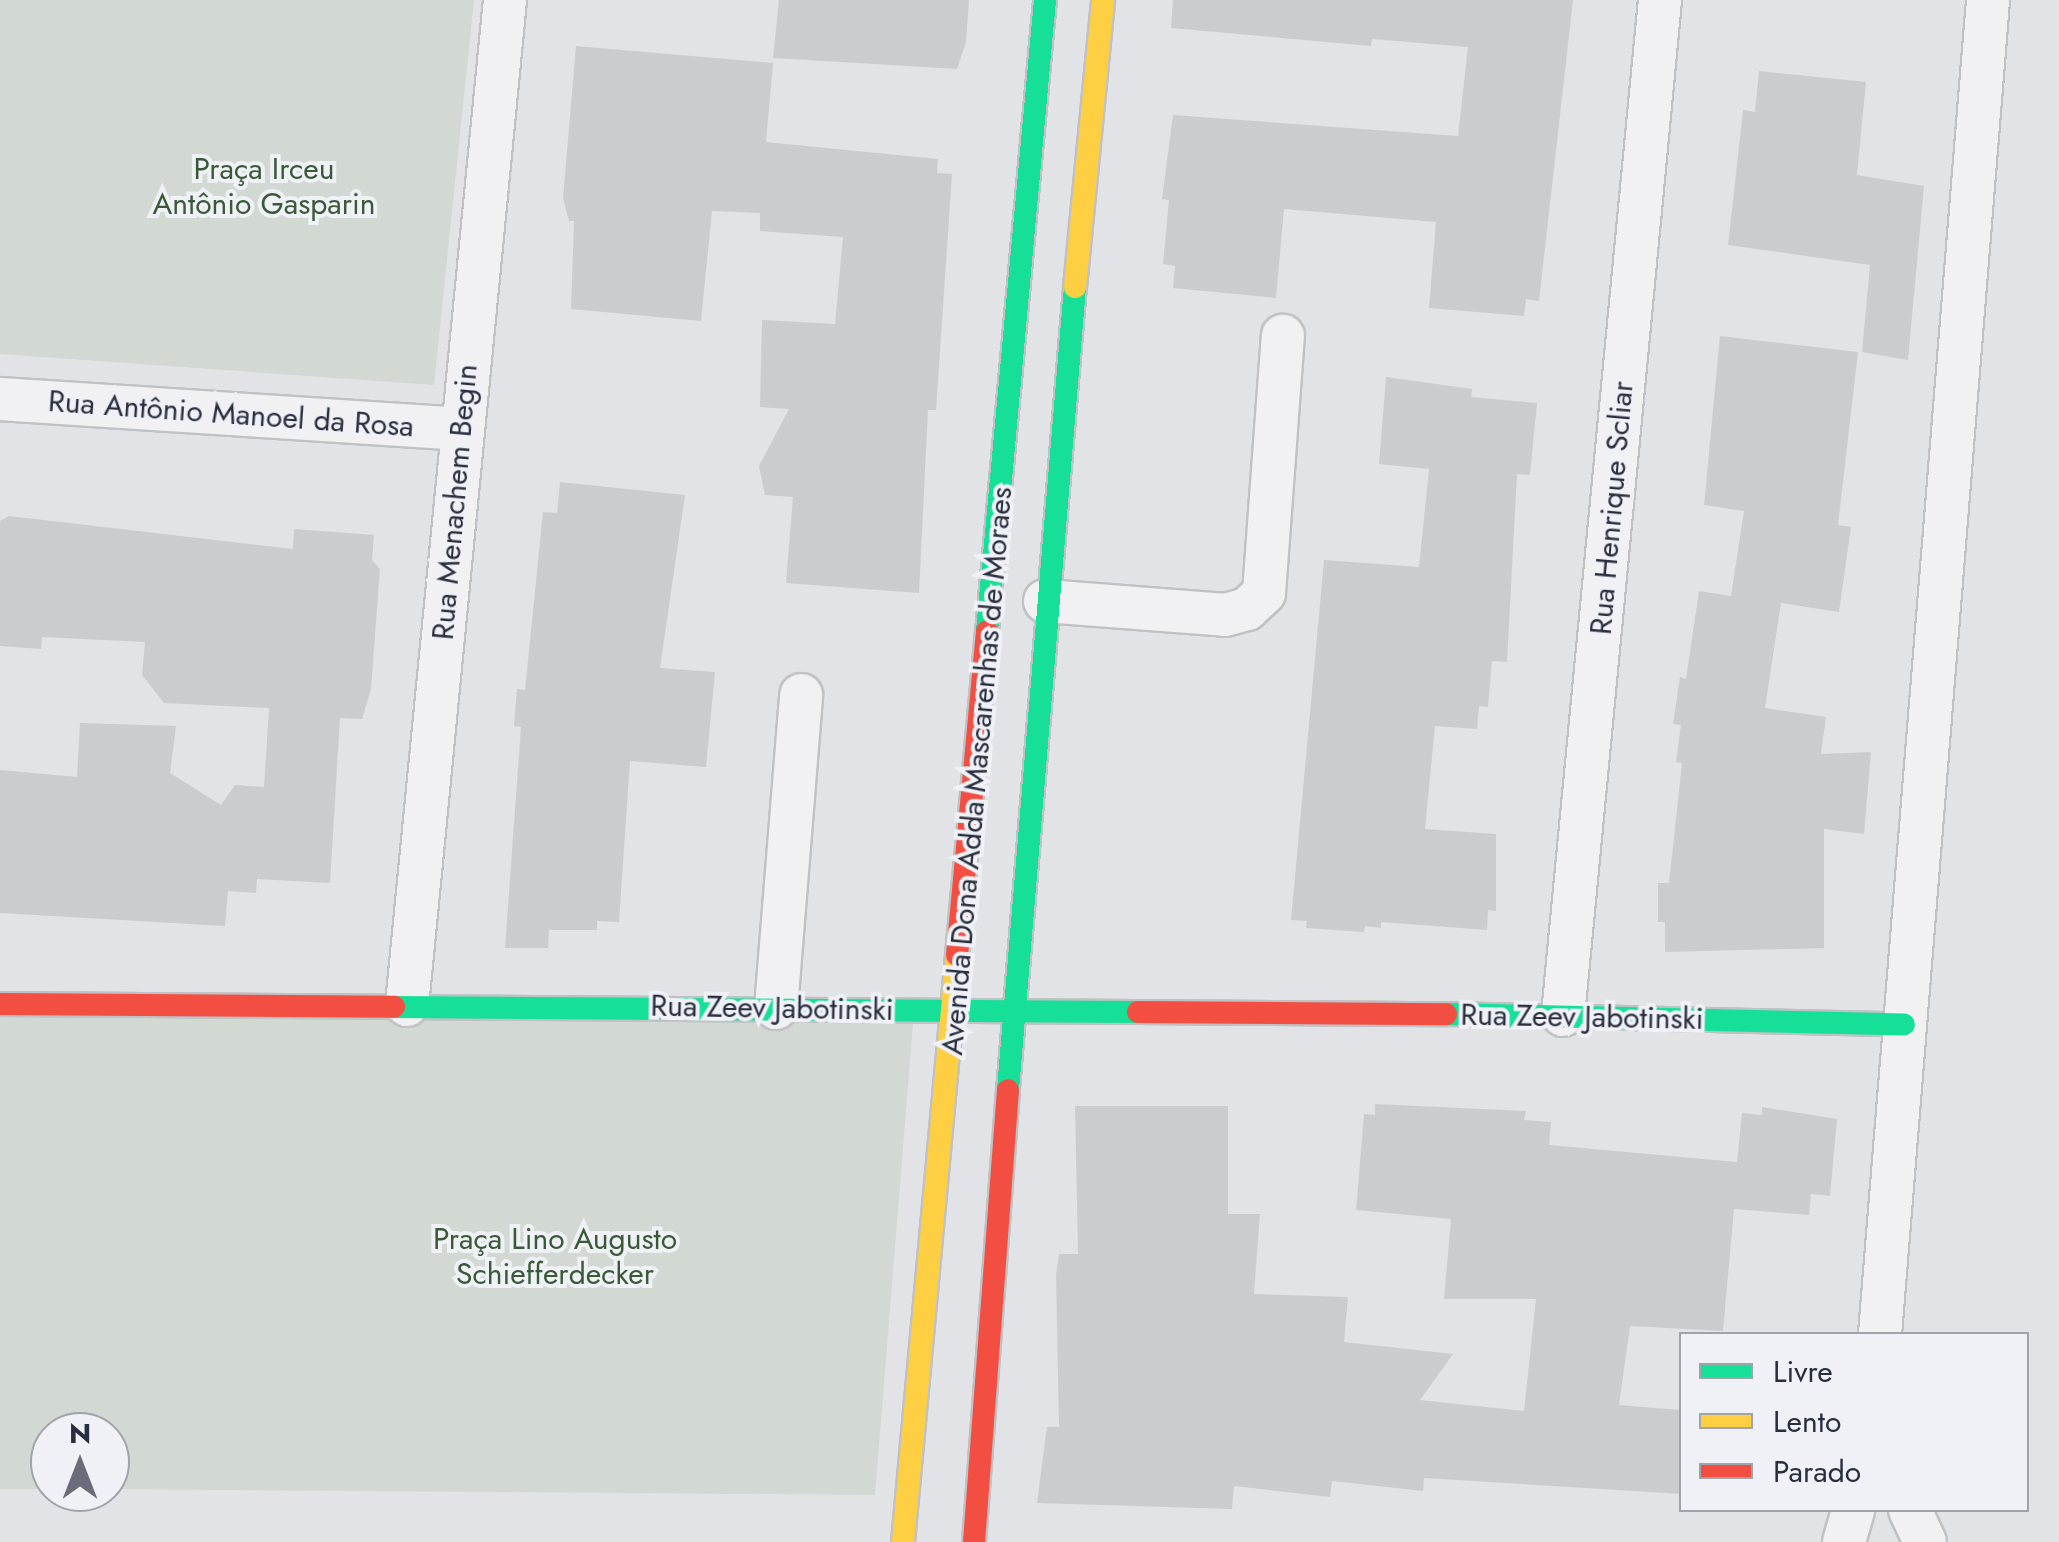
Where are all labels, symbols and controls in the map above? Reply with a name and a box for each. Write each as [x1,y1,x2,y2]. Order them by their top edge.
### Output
park label: Praça Irceu Antônio Gasparin [152,151,376,222]
street label: Rua Menachem Begin [425,363,485,641]
street label: Rua Henrique Scliar [1583,380,1641,636]
street label: Rua Antônio Manoel da Rosa [47,383,415,445]
street label: Avenida Dona Adda Mascarenhas de Moraes [934,485,1020,1057]
street label: Rua Zeev Jabotinski [650,988,894,1028]
street label: Rua Zeev Jabotinski [1460,997,1704,1037]
park label: Praça Lino Augusto Schiefferdecker [433,1221,677,1292]
legend [1679,1332,2029,1512]
text: Livre [1773,1350,1833,1393]
text: Lento [1773,1400,1841,1443]
north arrow [30,1412,130,1512]
text: N [69,1413,91,1454]
text: Parado [1773,1450,1861,1493]

